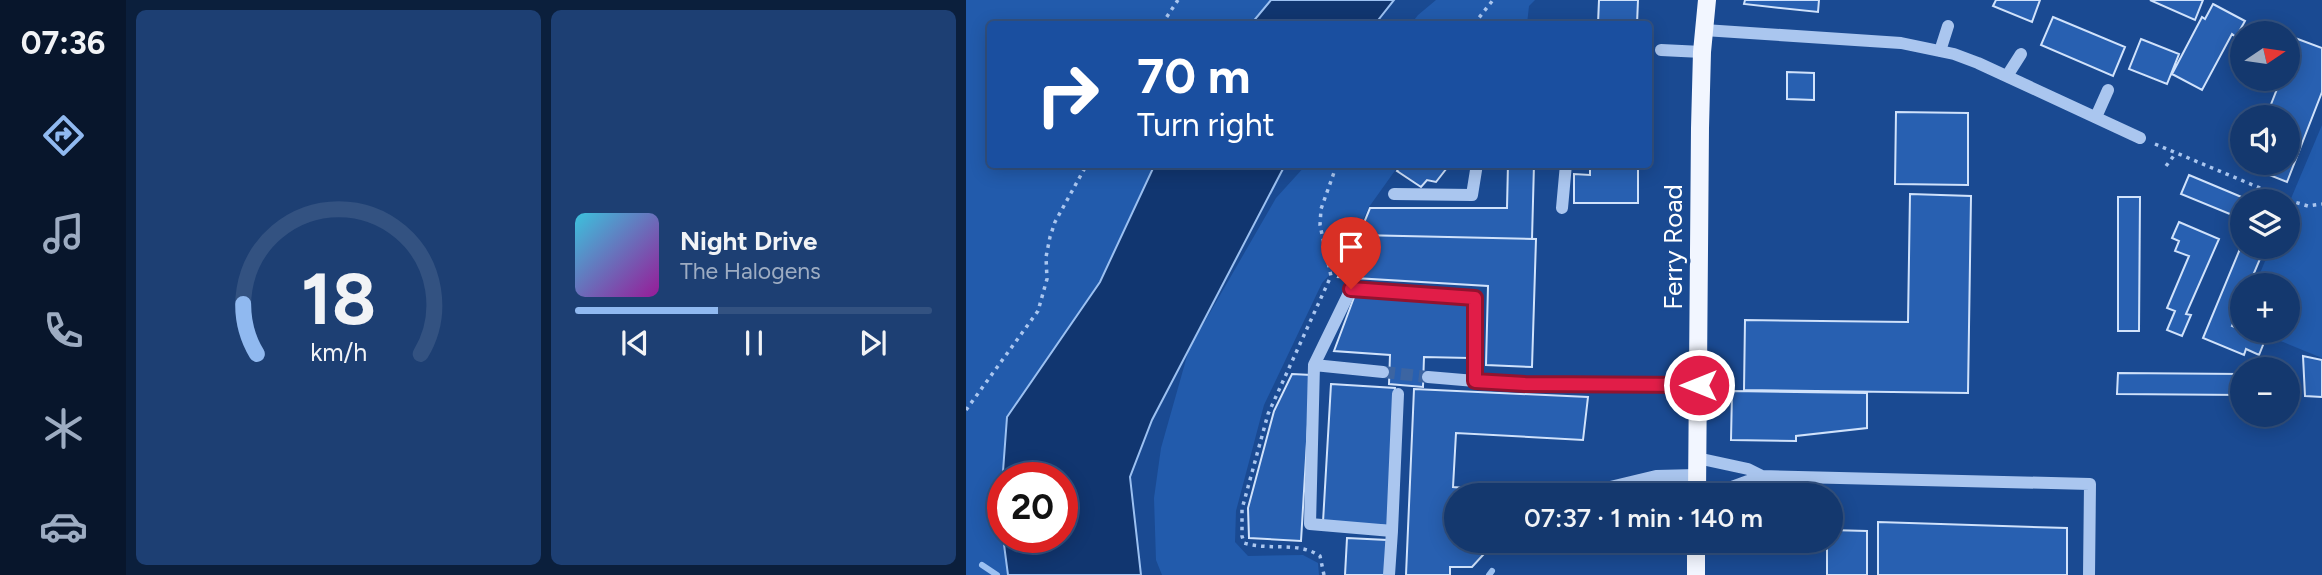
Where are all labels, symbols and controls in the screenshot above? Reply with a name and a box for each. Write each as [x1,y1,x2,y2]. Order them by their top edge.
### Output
north arrow [2230,21,2300,91]
map controls [2230,21,2300,427]
text: 07:36 [21,24,105,62]
text: 70 m [1137,46,1250,105]
icon: right [1022,49,1113,140]
button: sound [2230,105,2300,175]
text: Turn right [1137,106,1275,144]
icon: directions [39,111,88,160]
street label: Ferry Road [1657,184,1689,310]
button: layers [2230,189,2300,259]
icon: music [39,209,88,258]
pin [1321,217,1381,289]
text: Night Drive [680,225,817,257]
icon: arrive [1332,228,1370,266]
text: 18 [301,255,376,342]
text: The Halogens [680,257,821,285]
button: + [2230,273,2300,343]
icon: phone [39,306,88,355]
icon: previous [616,324,654,362]
icon: pause [735,324,773,362]
icon: next [854,324,892,362]
text: km/h [310,336,367,366]
position arrow [1662,348,1736,422]
button: − [2230,357,2300,427]
icon: climate [39,404,88,453]
speed limit sign: 20 [987,462,1078,553]
icon: car [39,502,88,551]
text: 07:37 · 1 min · 140 m [1524,502,1763,534]

